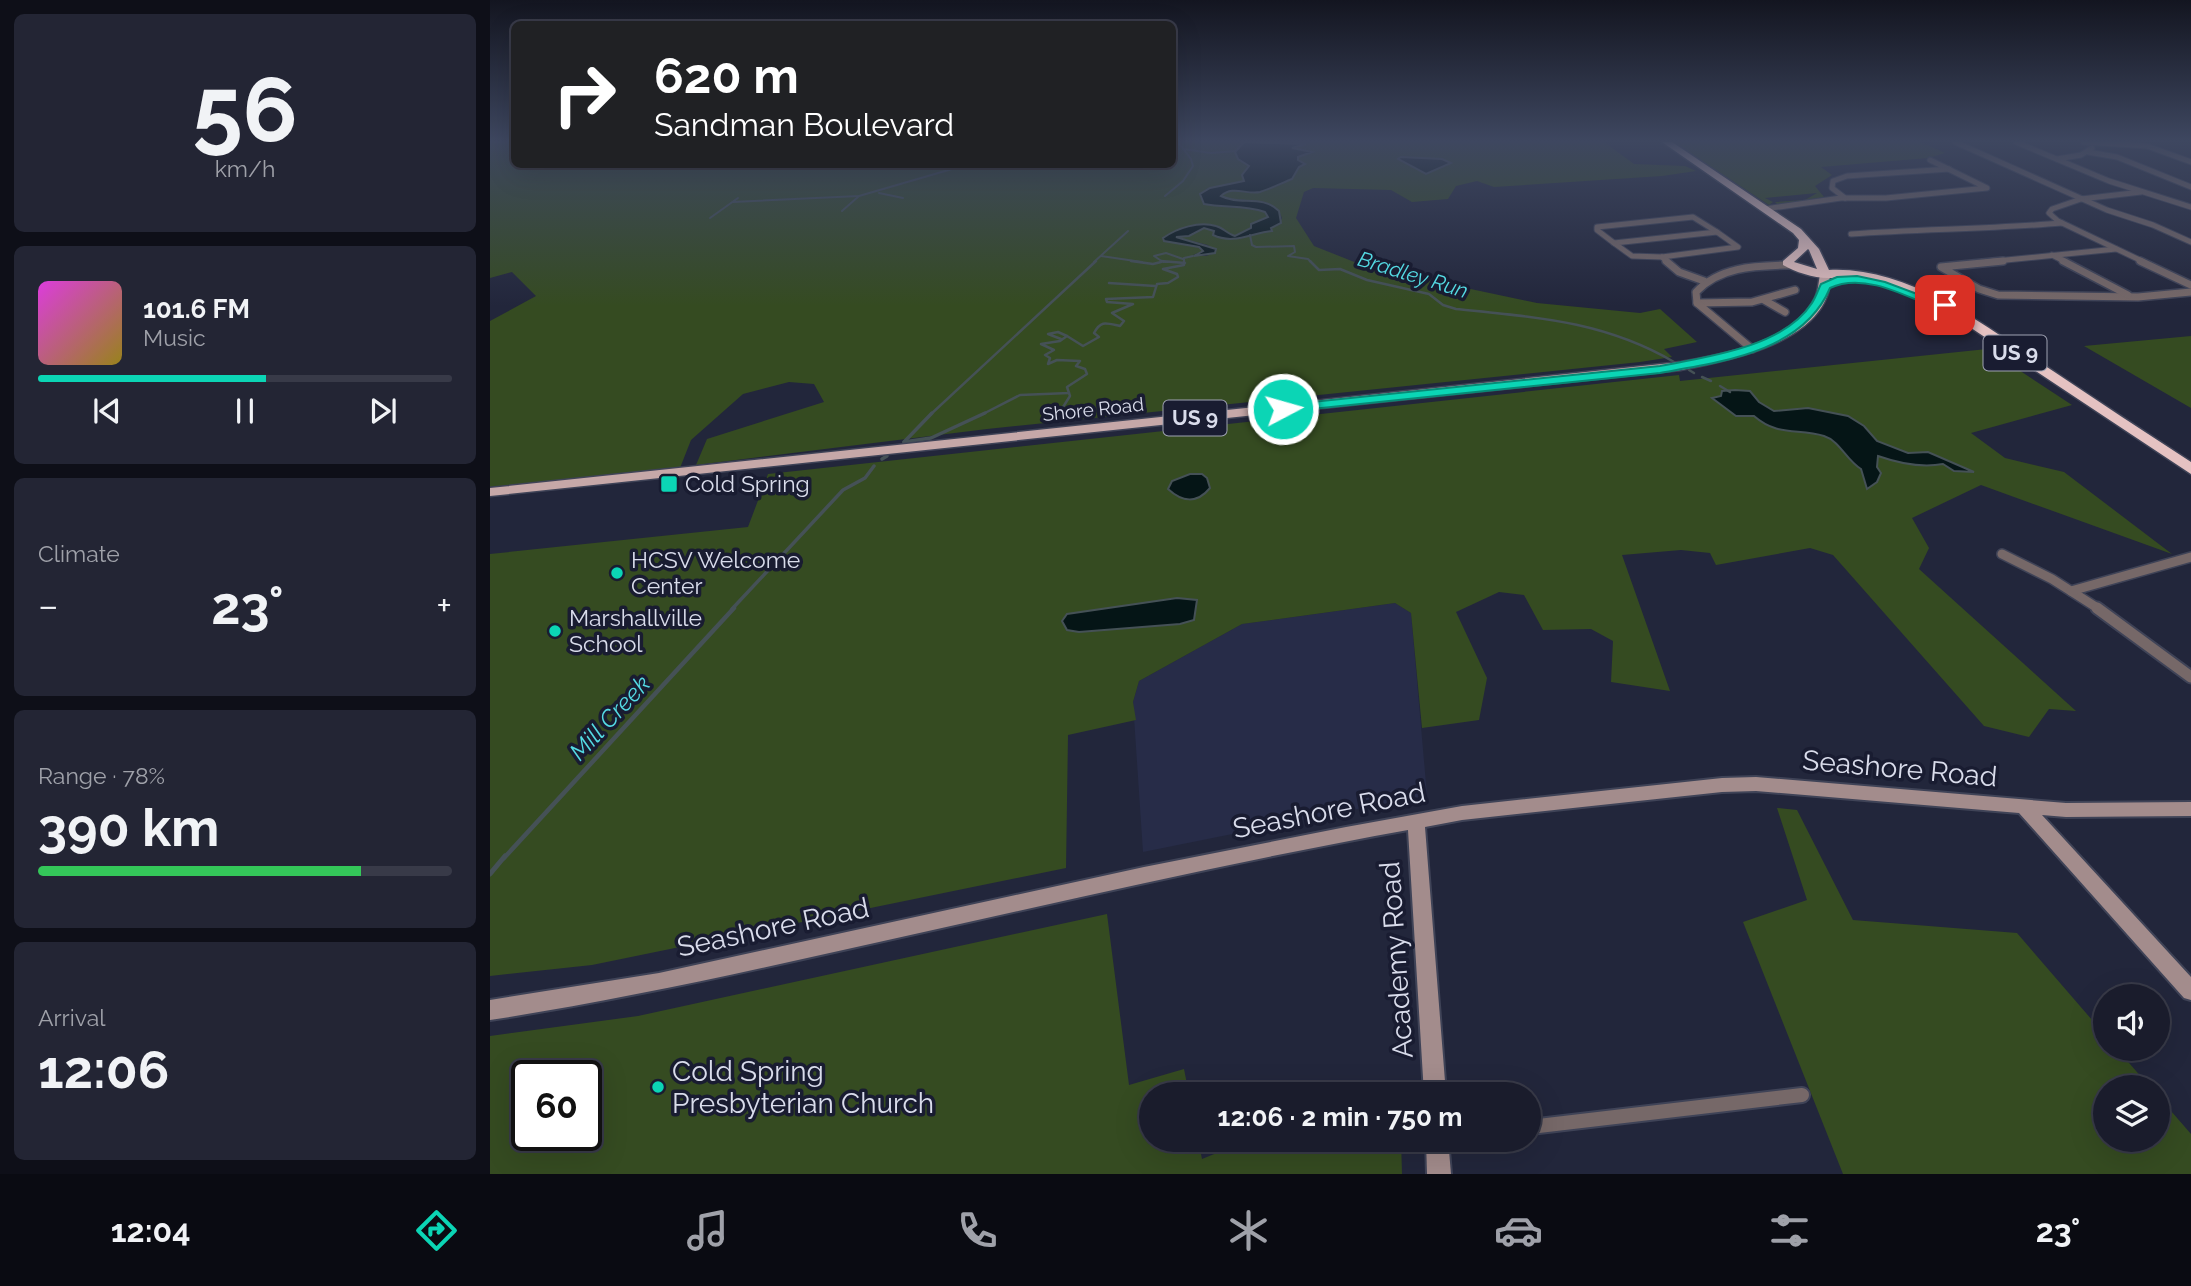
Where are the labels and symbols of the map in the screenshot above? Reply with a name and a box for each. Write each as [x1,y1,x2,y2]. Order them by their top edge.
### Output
water label: Bradley Run [1355,246,1471,303]
pin [1915,275,1975,335]
road number: US 9 [1984,336,2046,370]
position arrow [1246,372,1320,446]
street label: Shore Road [1041,393,1145,425]
road number: US 9 [1164,400,1226,436]
place label: Cold Spring [685,470,810,497]
marker: Cold Spring [659,474,679,494]
place label: HCSV Welcome Center [631,546,800,599]
marker: HCSV Welcome Center [609,565,625,581]
place label: Marshallville School [569,604,702,657]
marker: Marshallville School [547,623,563,639]
water label: Mill Creek [563,669,656,766]
street label: Seashore Road [1801,744,1999,793]
street label: Seashore Road [1230,776,1428,845]
street label: Academy Road [1373,860,1420,1059]
street label: Seashore Road [674,891,872,964]
place label: Cold Spring Presbyterian Church [672,1055,934,1120]
speed limit sign: 60 [511,1060,602,1151]
marker: Cold Spring Presbyterian Church [650,1079,666,1095]

